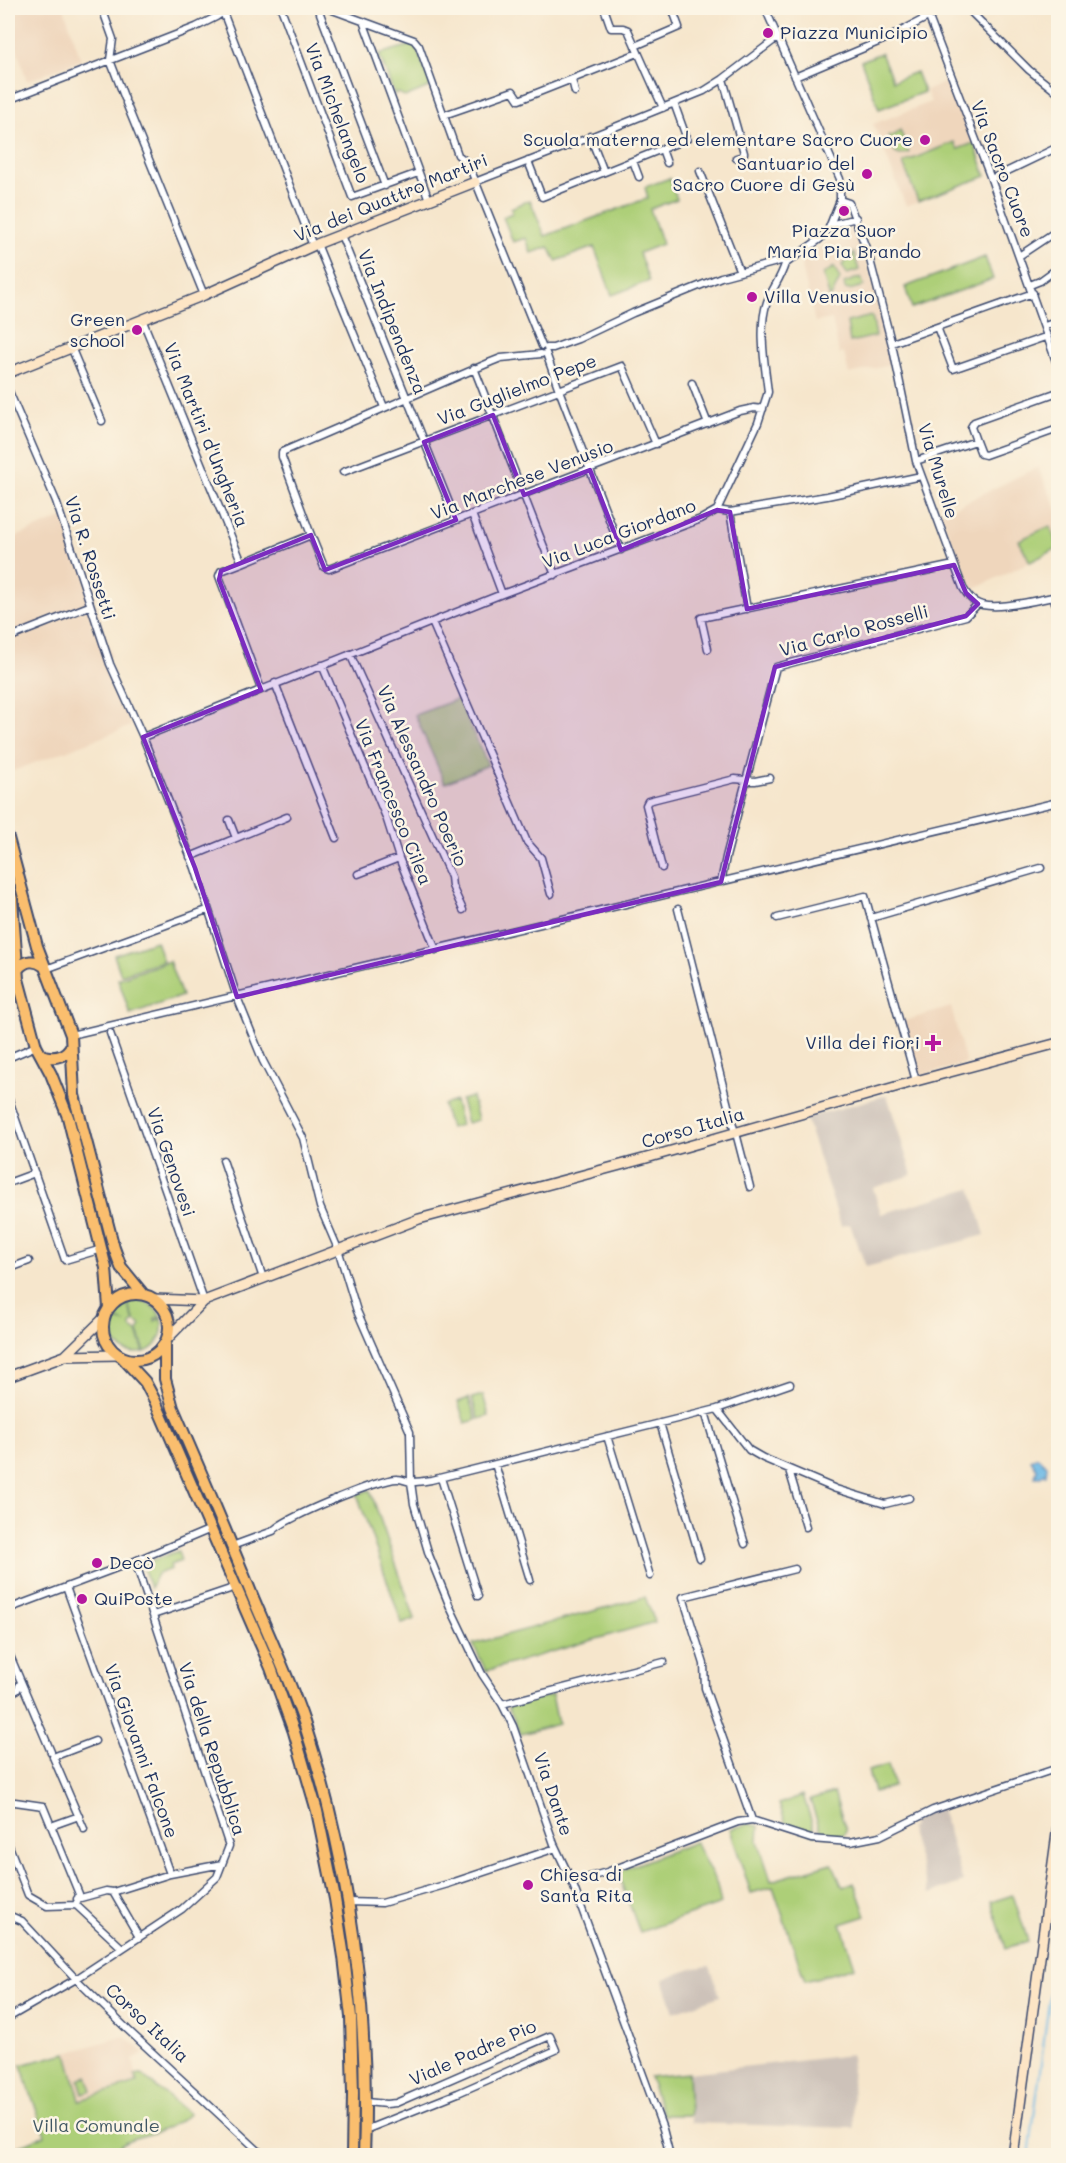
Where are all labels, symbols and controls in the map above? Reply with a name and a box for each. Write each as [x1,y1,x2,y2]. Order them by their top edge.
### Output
place label: Piazza Municipio [780,20,928,44]
marker: Piazza Municipio [761,26,775,40]
street label: Via Michelangelo [300,39,376,186]
street label: Via Sacro Cuore [966,97,1040,241]
place label: Scuola materna ed elementare Sacro Cuore [523,127,913,151]
marker: Scuola materna ed elementare Sacro Cuore [918,133,932,147]
street label: Via dei Quattro Martiri [290,147,491,247]
place label: Santuario del Sacro Cuore di Gesù [673,151,855,196]
marker: Santuario del Sacro Cuore di Gesù [860,167,874,181]
marker: Piazza Suor Maria Pia Brando [837,204,851,218]
place label: Piazza Suor Maria Pia Brando [767,218,921,263]
street label: Via Indipendenza [353,245,433,398]
place label: Villa Venusio [764,284,875,308]
marker: Villa Venusio [745,290,759,304]
place label: Green school [70,307,125,352]
marker: Green school [130,323,144,337]
street label: Via Martiri d'Ungheria [159,339,255,531]
street label: Via Guglielmo Pepe [434,348,600,430]
street label: Via Murelle [913,420,965,521]
street label: Via Marchese Venusio [427,433,617,525]
street label: Via R. Rossetti [60,493,122,623]
street label: Via Luca Giordano [538,493,699,573]
street label: Via Carlo Rosselli [776,599,931,661]
street label: Via Alessandro Poerio [372,681,474,870]
street label: Via Francesco Cilea [350,715,438,888]
place label: Villa dei fiori [805,1030,920,1054]
marker: Villa dei fiori [924,1034,942,1052]
street label: Corso Italia [638,1101,747,1153]
street label: Via Genovesi [142,1104,202,1220]
place label: Decò [109,1550,154,1574]
marker: Decò [90,1556,104,1570]
place label: QuiPoste [94,1586,173,1610]
marker: QuiPoste [75,1592,89,1606]
street label: Via della Repubblica [174,1659,252,1838]
street label: Via Giovanni Falcone [99,1660,185,1841]
street label: Via Dante [528,1749,579,1839]
place label: Chiesa di Santa Rita [540,1862,632,1907]
marker: Chiesa di Santa Rita [521,1878,535,1892]
street label: Corso Italia [101,1977,195,2067]
street label: Viale Padre Pio [405,2013,540,2091]
park label: Villa Comunale [32,2113,160,2137]

